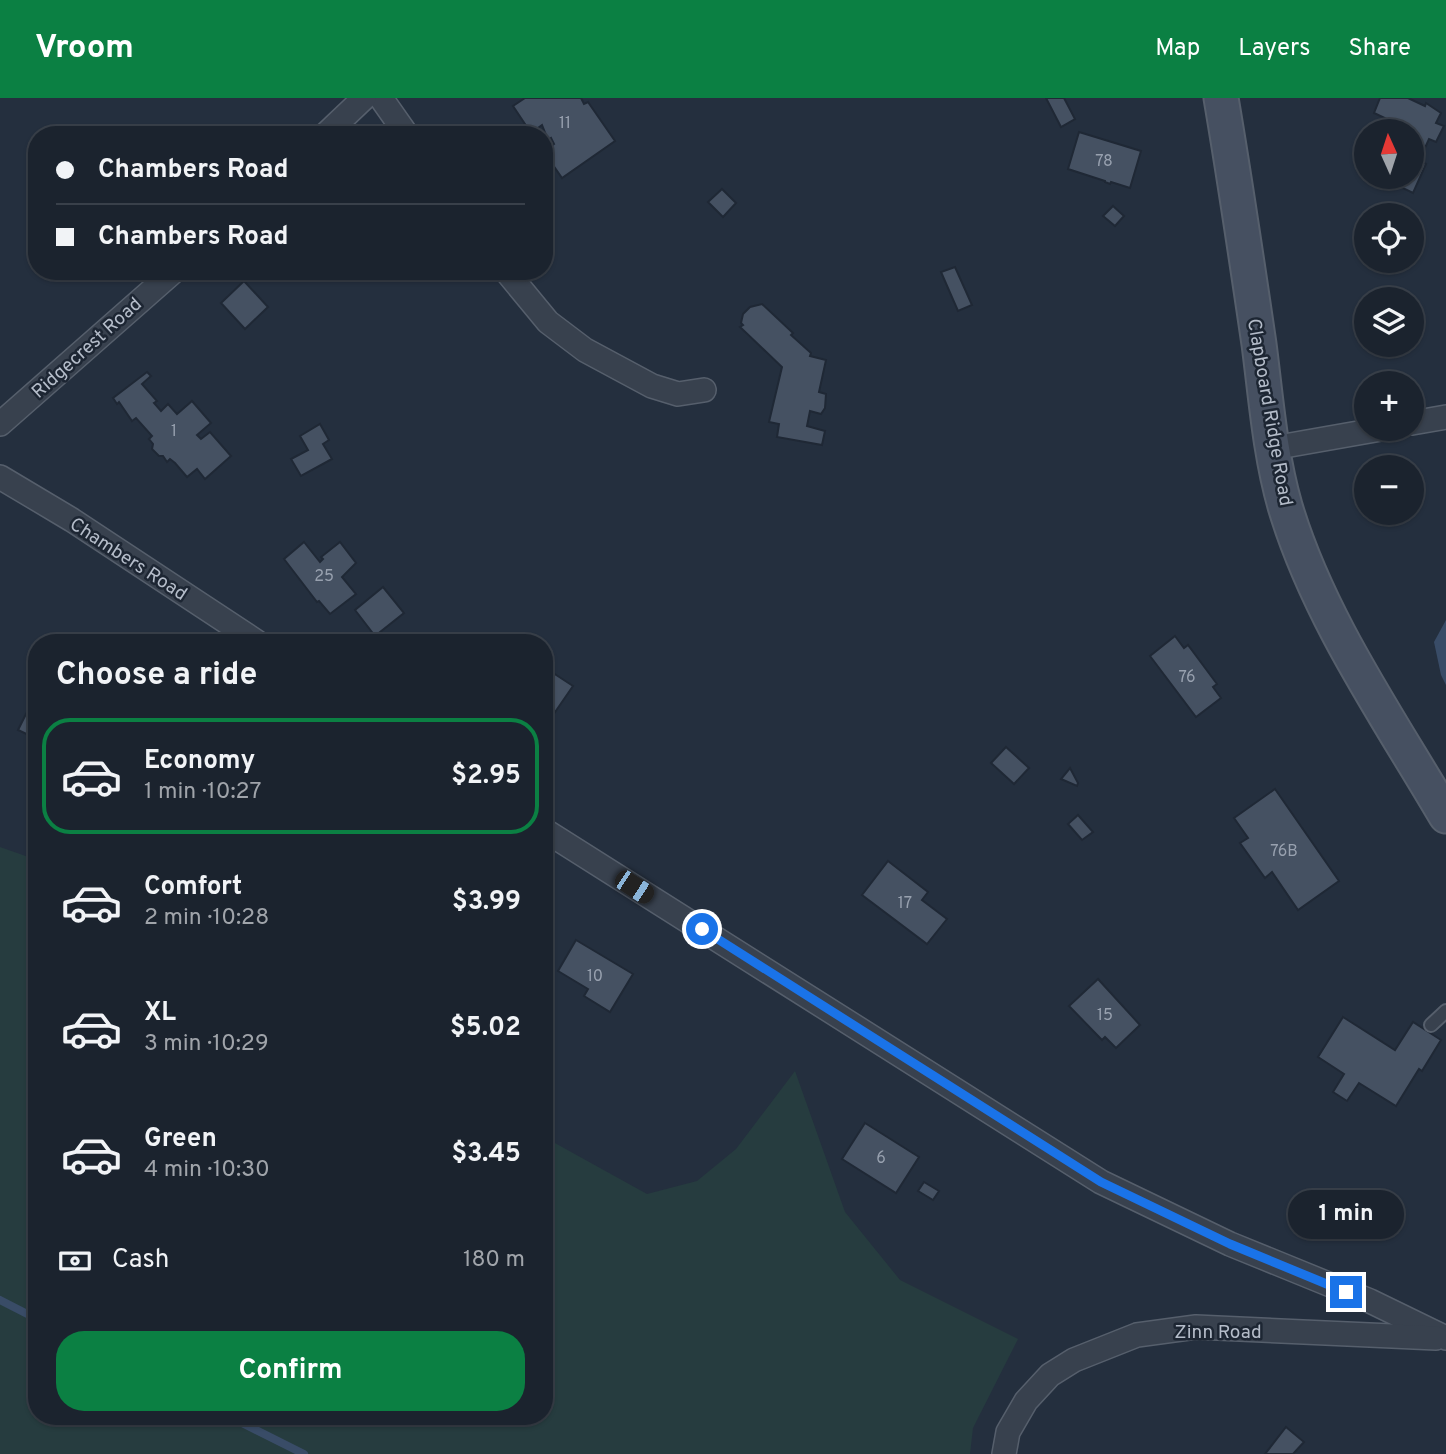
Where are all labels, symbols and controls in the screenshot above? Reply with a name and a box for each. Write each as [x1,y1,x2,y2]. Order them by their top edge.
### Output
text: Vroom [35,28,134,70]
text: Map [1155,34,1200,64]
text: Layers [1238,34,1310,64]
text: Share [1348,34,1411,64]
house number: 11 [559,114,571,134]
north arrow [1354,119,1424,189]
map controls [1354,119,1424,525]
house number: 78 [1095,152,1113,172]
text: Chambers Road [98,154,289,187]
button: locate [1354,203,1424,273]
text: Chambers Road [98,221,289,254]
button: layers [1354,287,1424,357]
street label: Ridgecrest Road [27,293,147,404]
street label: Clapboard Ridge Road [1241,317,1297,508]
button: + [1354,371,1424,441]
house number: 1 [171,422,177,442]
button: − [1354,455,1424,525]
street label: Chambers Road [65,513,191,607]
house number: 25 [314,567,334,587]
text: Choose a ride [56,656,257,696]
house number: 76 [1178,668,1196,688]
icon: car [60,745,123,808]
text: Economy [144,745,255,778]
text: $2.95 [451,760,521,793]
text: 1 min · 10:27 [144,778,261,807]
house number: 76B [1270,842,1298,862]
car [611,867,658,907]
icon: car [60,871,123,934]
text: Comfort [144,871,242,904]
text: $3.99 [452,886,521,919]
house number: 17 [898,894,912,914]
text: 2 min · 10:28 [144,904,269,933]
route start [686,913,718,945]
house number: 10 [587,967,603,987]
icon: car [60,997,123,1060]
text: XL [144,997,176,1030]
house number: 15 [1097,1006,1113,1026]
text: $5.02 [450,1012,521,1045]
text: 3 min · 10:29 [144,1030,269,1059]
icon: car [60,1123,123,1186]
text: Green [144,1123,217,1156]
text: $3.45 [451,1138,521,1171]
house number: 6 [876,1149,886,1169]
text: 4 min · 10:30 [144,1156,270,1185]
callout: 1 min [1288,1190,1404,1240]
text: 1 min [1318,1200,1374,1229]
icon: cash [56,1242,94,1280]
text: Cash [112,1244,169,1277]
text: 180 m [463,1246,525,1275]
route end [1330,1276,1362,1308]
street label: Zinn Road [1174,1321,1262,1345]
button: Confirm [56,1331,525,1411]

